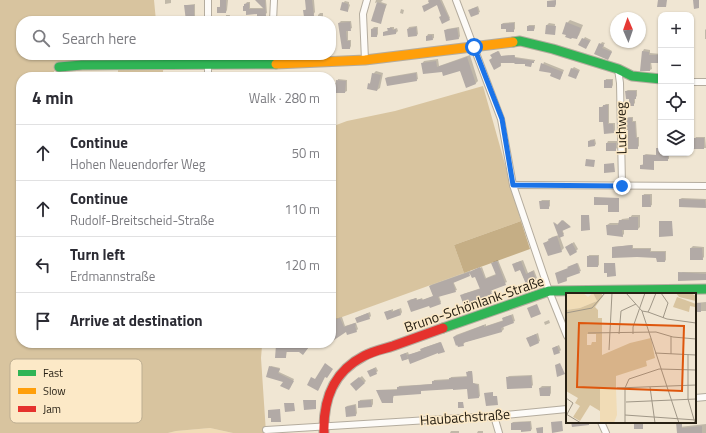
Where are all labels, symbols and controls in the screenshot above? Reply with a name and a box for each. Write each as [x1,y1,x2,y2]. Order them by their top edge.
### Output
north arrow [610,12,646,48]
map controls [658,12,694,156]
button: + [658,12,694,48]
search box [16,16,336,60]
icon: search [30,27,52,49]
text: Search here [62,27,136,50]
route start [465,38,483,56]
button: − [658,48,694,84]
button: locate [658,84,694,120]
text: 4 min [32,85,73,111]
text: Walk · 280 m [249,88,320,108]
street label: Luchweg [610,102,631,154]
button: layers [658,120,694,156]
text: Continue [70,131,128,154]
icon: ahead [32,142,54,164]
text: 50 m [292,143,320,163]
text: Hohen Neuendorfer Weg [70,154,206,174]
route end [613,177,631,195]
text: Continue [70,187,128,210]
icon: ahead [32,198,54,220]
text: 110 m [284,199,320,219]
text: Rudolf-Breitscheid-Straße [70,210,214,230]
text: Turn left [70,243,125,266]
icon: left [32,254,54,276]
text: 120 m [284,255,320,275]
text: Erdmannstraße [70,266,155,286]
street label: Bruno-Schönlank-Straße [401,270,547,337]
inset map [566,293,696,423]
text: Arrive at destination [70,309,203,332]
icon: arrive [32,310,54,332]
legend [10,359,142,423]
text: Fast [43,365,63,381]
text: Slow [43,383,66,399]
text: Jam [43,401,61,417]
street label: Haubachstraße [419,403,511,430]

